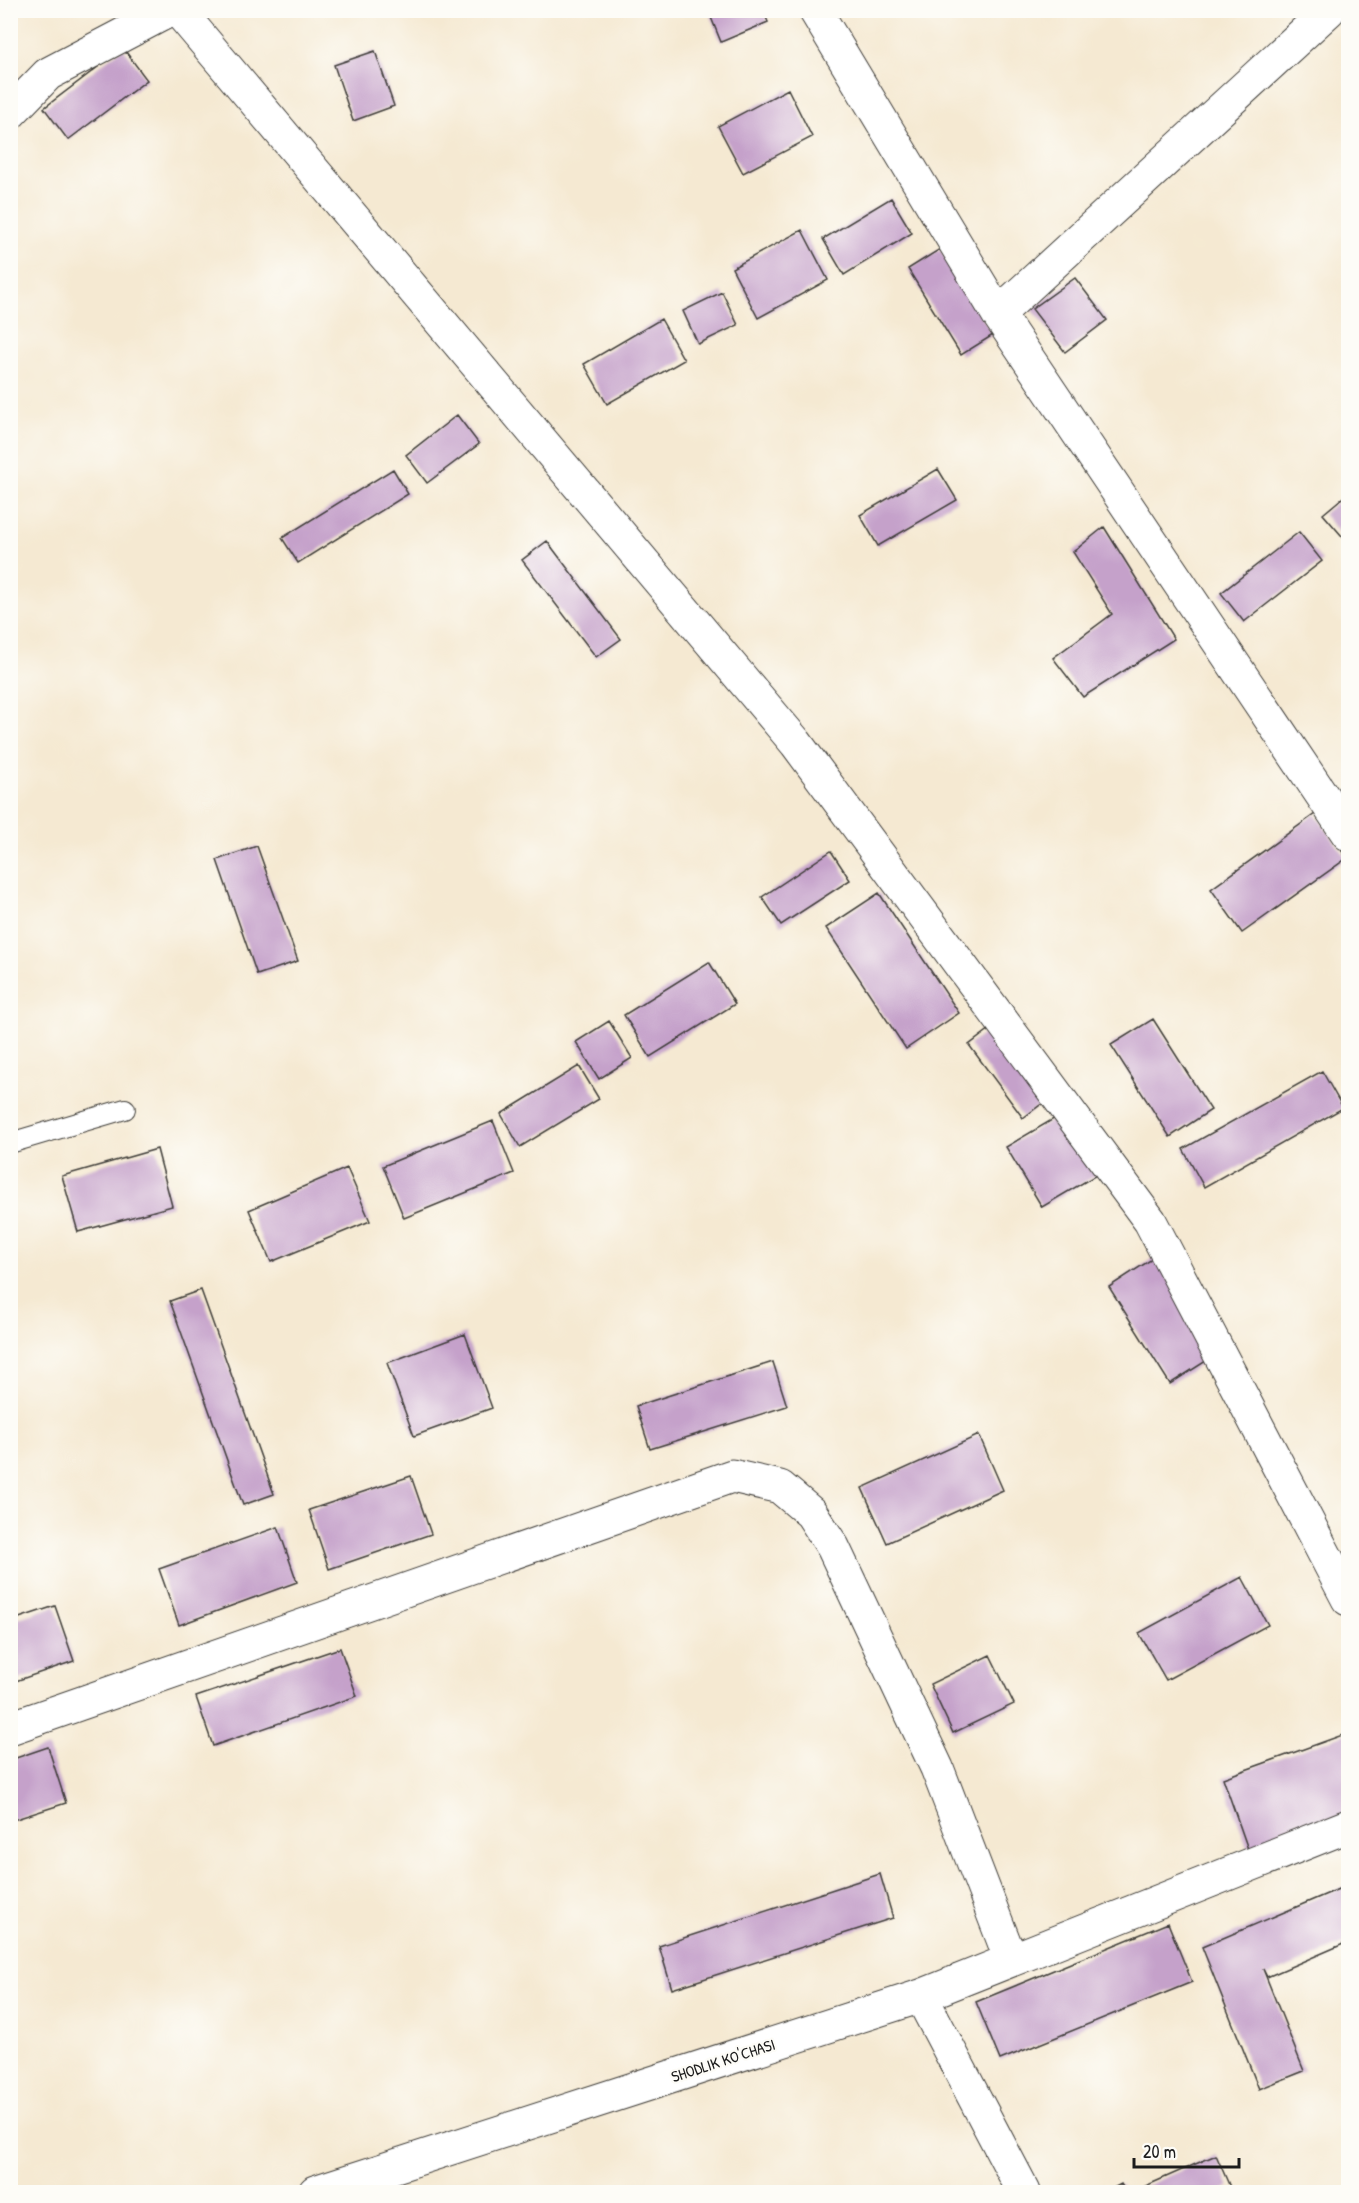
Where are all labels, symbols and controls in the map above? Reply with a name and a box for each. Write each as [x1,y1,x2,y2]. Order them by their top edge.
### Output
street label: SHODLIK KO'CHASI [668,2033,778,2087]
scale bar [1134,2131,1239,2169]
text: 20 m [1143,2139,1176,2164]

